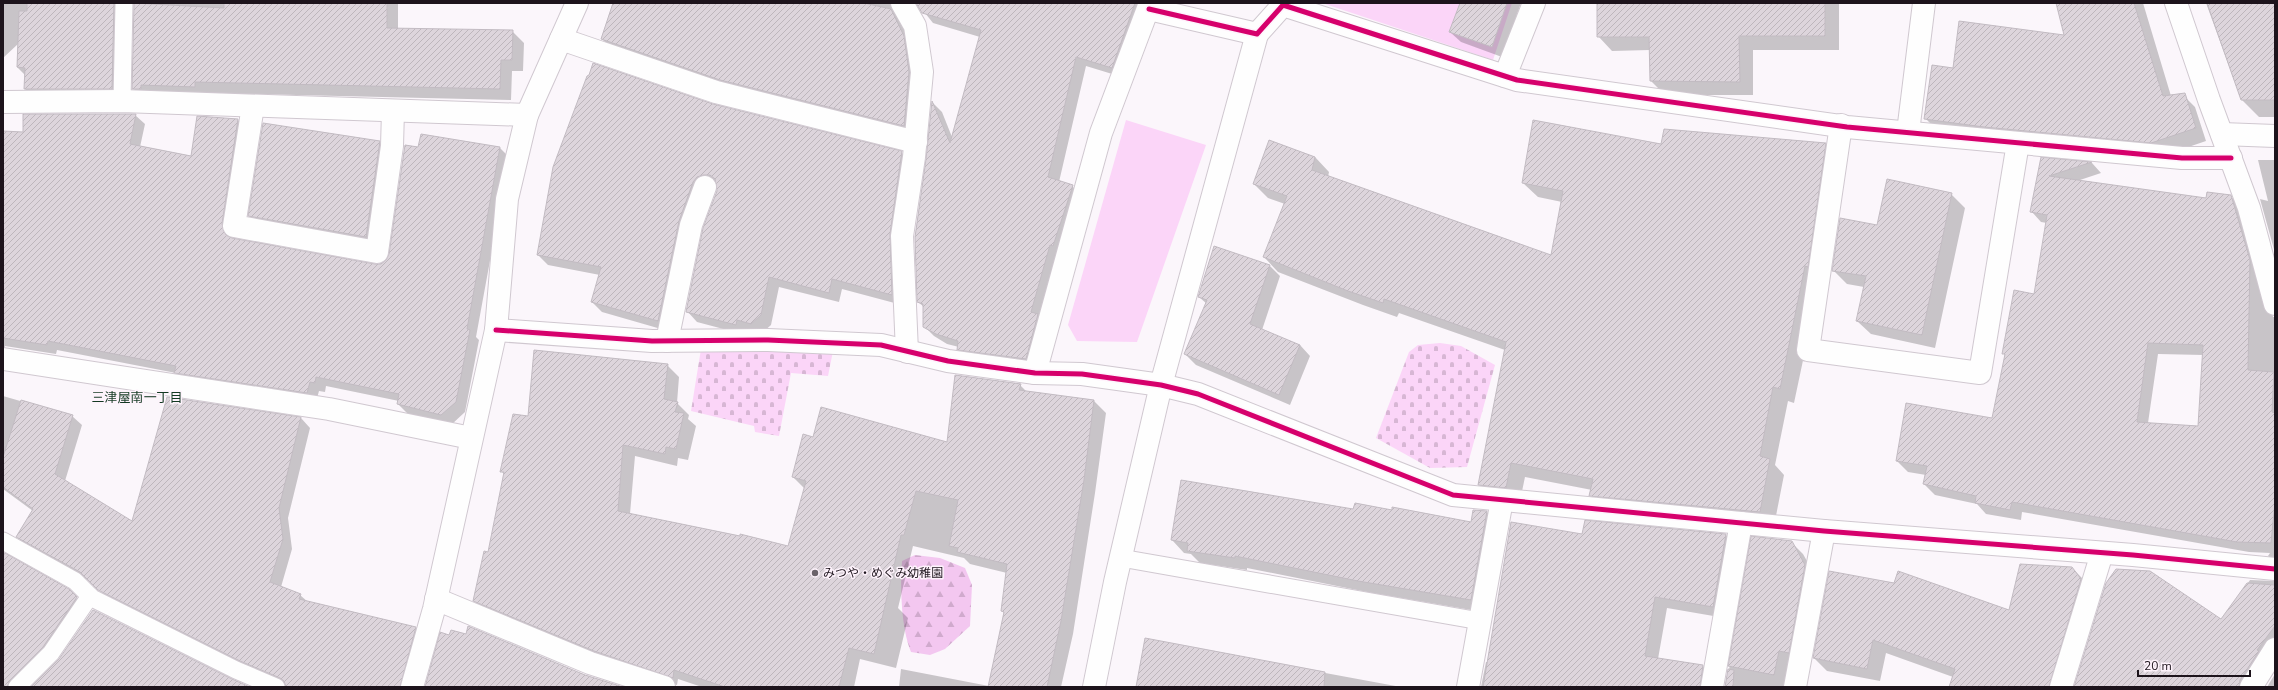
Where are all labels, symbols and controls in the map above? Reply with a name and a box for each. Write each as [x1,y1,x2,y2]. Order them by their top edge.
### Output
district label: 三津屋南一丁目 [91,389,183,407]
place label: みつや・めぐみ幼稚園 [823,565,943,581]
marker: みつや・めぐみ幼稚園 [810,568,820,578]
scale bar [2138,652,2250,678]
text: 20 m [2144,658,2172,674]

